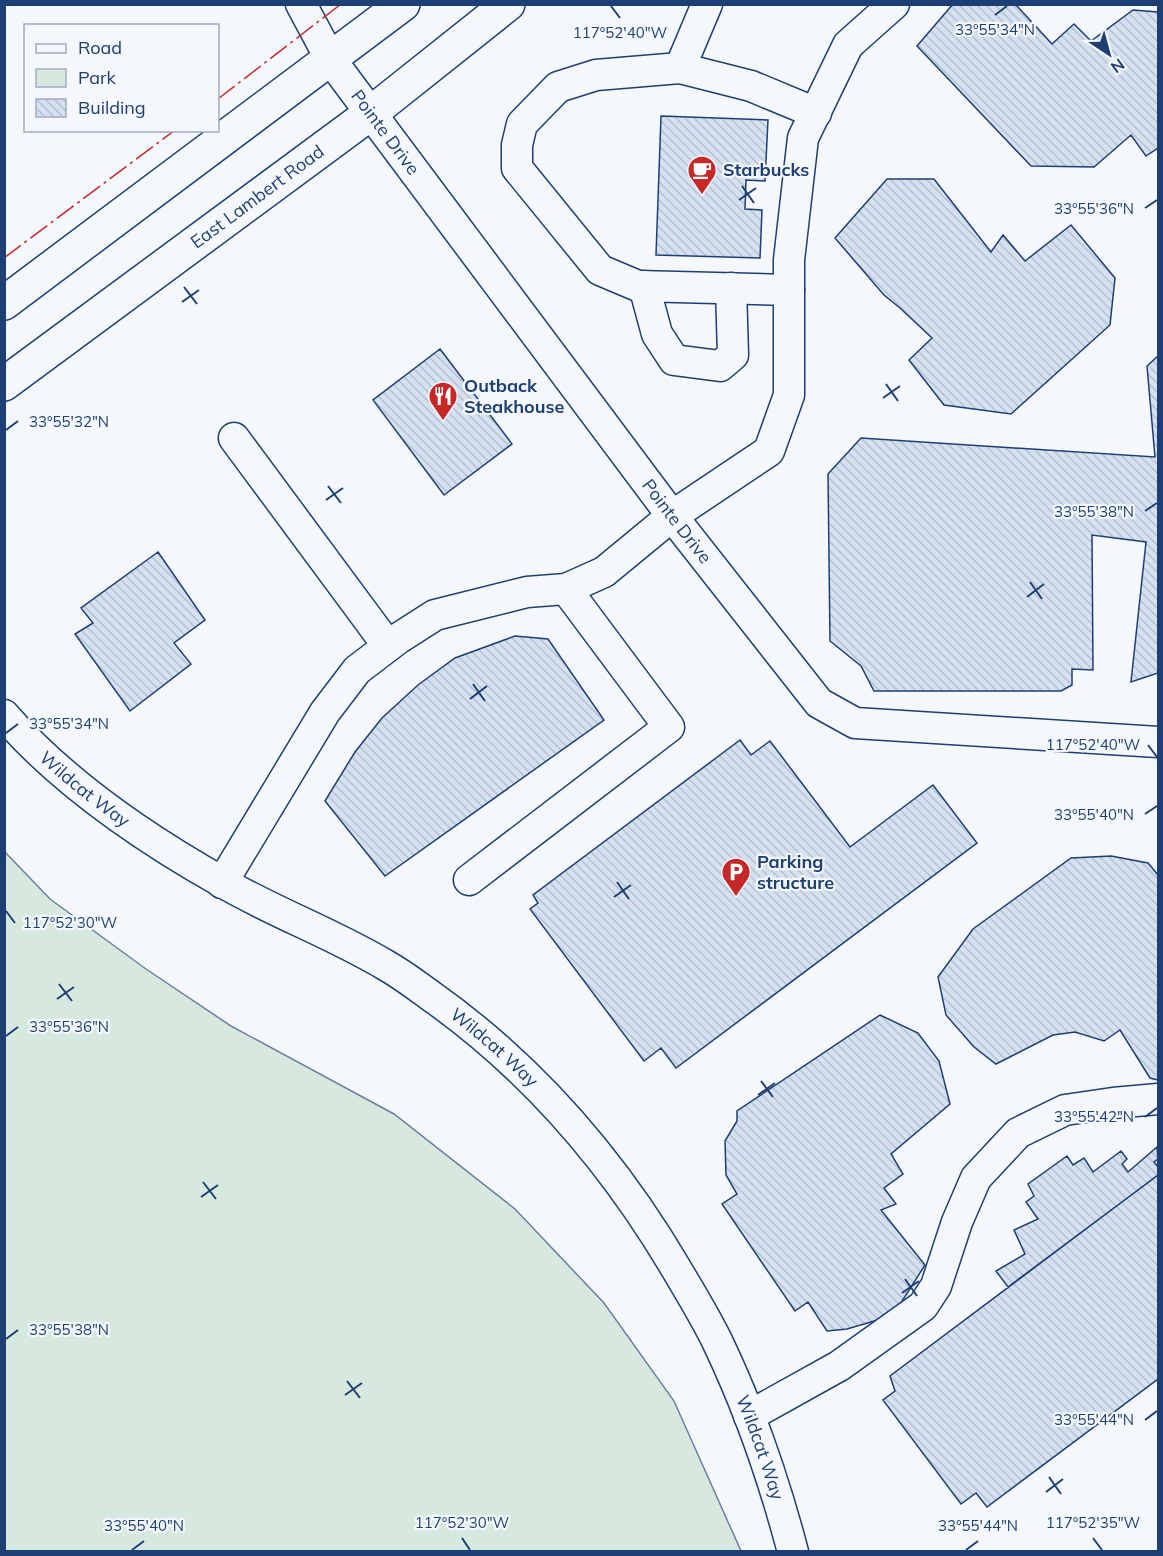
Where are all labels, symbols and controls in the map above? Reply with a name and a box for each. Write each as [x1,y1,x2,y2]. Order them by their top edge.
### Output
text: 33°55'34"N [955,20,1035,39]
text: 117°52'40"W [573,23,668,42]
legend [24,24,219,132]
north arrow [1079,24,1139,84]
text: Road [78,36,122,59]
text: N [1107,54,1129,78]
text: Park [78,66,117,89]
street label: Pointe Drive [346,85,425,179]
text: Building [78,96,146,119]
street label: East Lambert Road [186,140,328,253]
cafe icon: Starbucks [686,154,718,196]
place label: Starbucks [723,158,809,181]
text: 33°55'36"N [1054,199,1134,218]
place label: Outback Steakhouse [464,374,564,418]
restaurant icon: Outback Steakhouse [427,380,459,422]
text: 33°55'32"N [29,412,109,431]
street label: Pointe Drive [637,474,717,568]
text: 33°55'38"N [1054,502,1134,521]
text: 33°55'34"N [29,714,109,733]
text: 117°52'40"W [1046,735,1141,754]
street label: Wildcat Way [35,746,135,832]
text: 33°55'40"N [1054,805,1134,824]
place label: Parking structure [757,850,834,894]
parking icon: Parking structure [720,856,752,898]
text: 117°52'30"W [23,913,118,932]
street label: Wildcat Way [446,1002,544,1092]
text: 33°55'36"N [29,1017,109,1036]
text: 33°55'42"N [1054,1107,1134,1126]
text: 33°55'38"N [29,1320,109,1339]
street label: Wildcat Way [731,1392,790,1503]
text: 33°55'44"N [1054,1410,1134,1429]
text: 117°52'30"W [415,1513,510,1532]
text: 117°52'35"W [1046,1513,1141,1532]
text: 33°55'40"N [104,1516,184,1535]
text: 33°55'44"N [938,1516,1018,1535]

